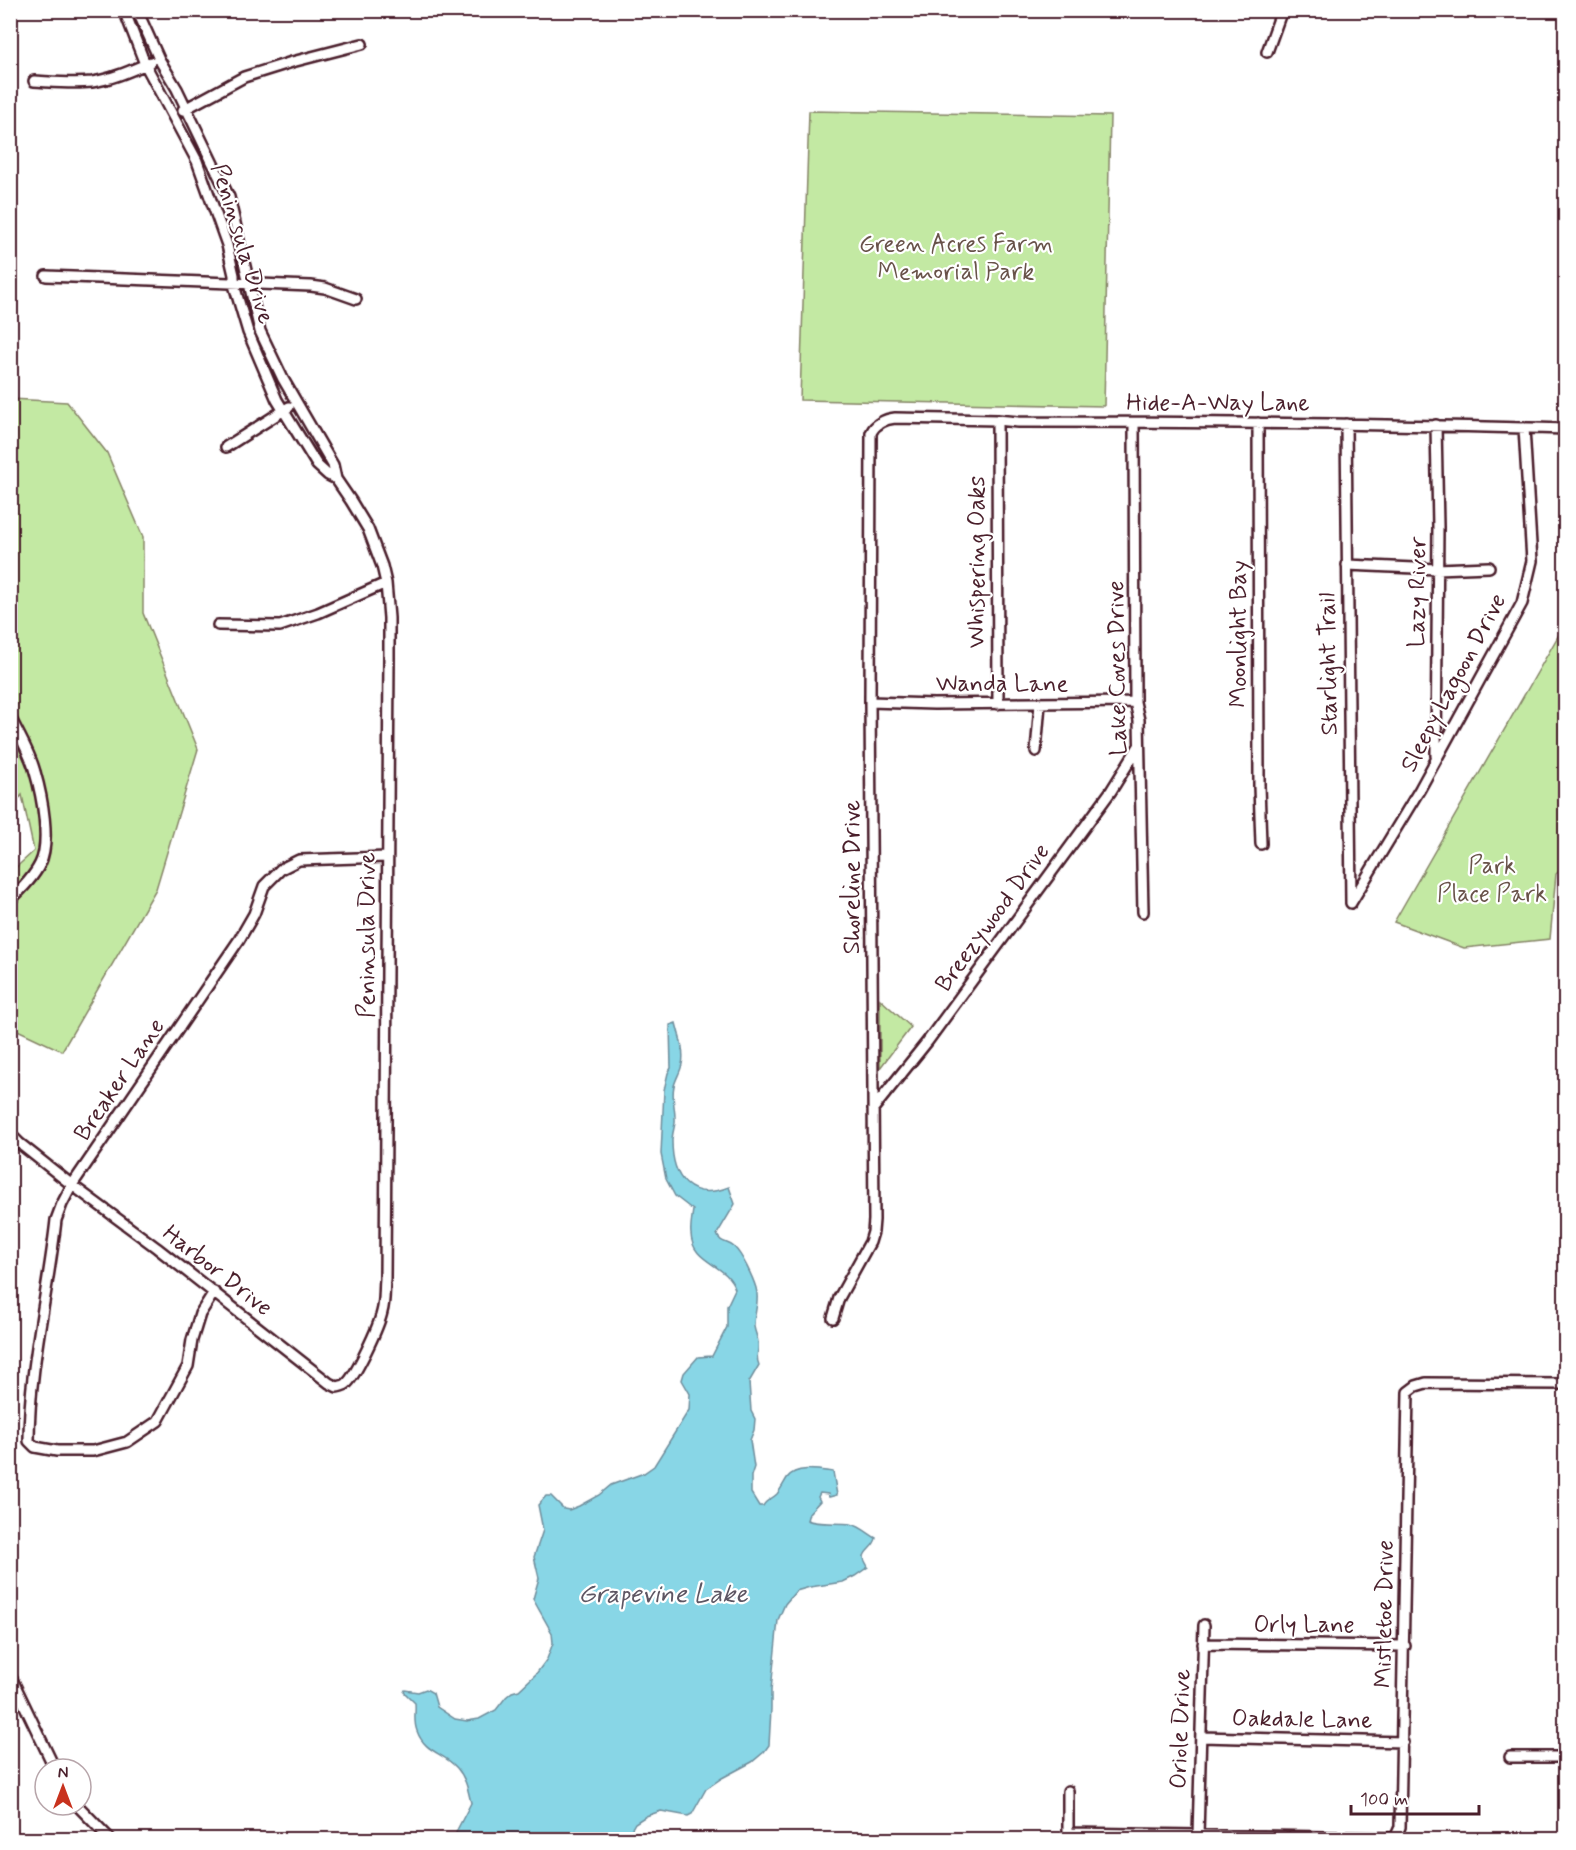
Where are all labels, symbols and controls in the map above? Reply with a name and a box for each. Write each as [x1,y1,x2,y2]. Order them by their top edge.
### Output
street label: Peninsula Drive [203,160,281,328]
park label: Green Acres Farm Memorial Park [859,229,1053,288]
street label: Hide-A-Way Lane [1126,388,1310,419]
street label: Whispering Oaks [962,476,993,648]
street label: Lazy River [1402,536,1434,648]
street label: Moonlight Bay [1224,560,1255,708]
street label: Lake Coves Drive [1101,580,1135,756]
street label: Sleepy Lagoon Drive [1394,588,1516,779]
street label: Starlight Trail [1312,592,1346,736]
street label: Wanda Lane [936,669,1069,700]
street label: Shoreline Drive [837,800,868,954]
street label: Breezywood Drive [929,838,1057,998]
park label: Park Place Park [1437,851,1547,910]
street label: Peninsula Drive [352,852,383,1018]
street label: Breaker Lane [68,1013,172,1147]
street label: Harbor Drive [156,1218,278,1324]
street label: Mistletoe Drive [1368,1540,1402,1688]
water label: Grapevine Lake [578,1578,748,1612]
street label: Orly Lane [1253,1610,1355,1641]
street label: Oriole Drive [1163,1668,1199,1790]
street label: Oakdale Lane [1231,1703,1373,1737]
north arrow [33,1757,93,1817]
text: N [58,1763,68,1784]
scale bar [1351,1778,1478,1816]
text: 100 m [1360,1788,1408,1812]

